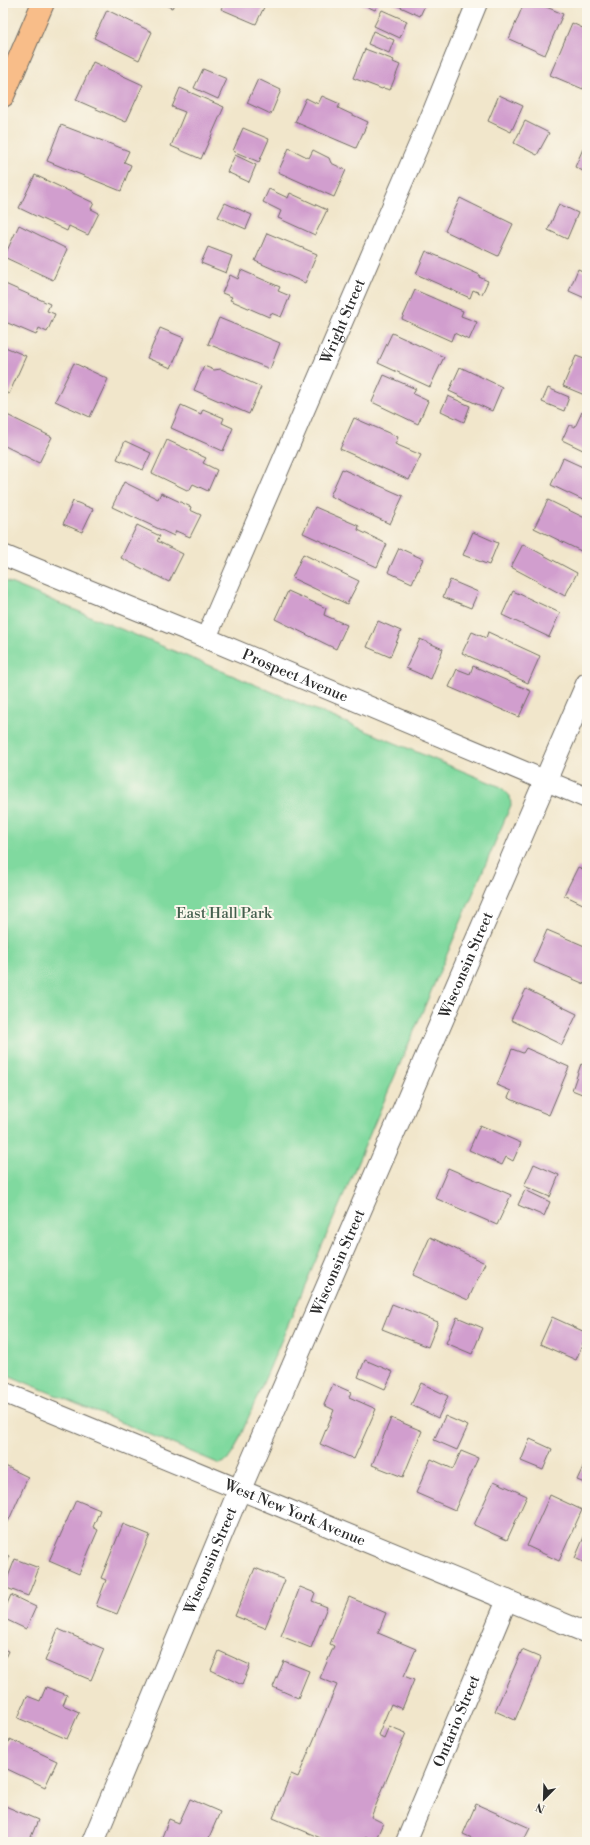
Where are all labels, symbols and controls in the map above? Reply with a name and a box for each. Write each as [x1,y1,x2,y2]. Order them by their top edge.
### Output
street label: Wright Street [316,275,370,368]
street label: Prospect Avenue [239,645,351,706]
park label: East Hall Park [176,904,273,923]
street label: Wisconsin Street [434,908,497,1022]
street label: Wisconsin Street [306,1206,369,1320]
street label: West New York Avenue [221,1475,369,1550]
street label: Wisconsin Street [179,1504,241,1618]
street label: Ontario Street [429,1672,484,1770]
north arrow [524,1779,564,1819]
text: N [533,1799,547,1815]

